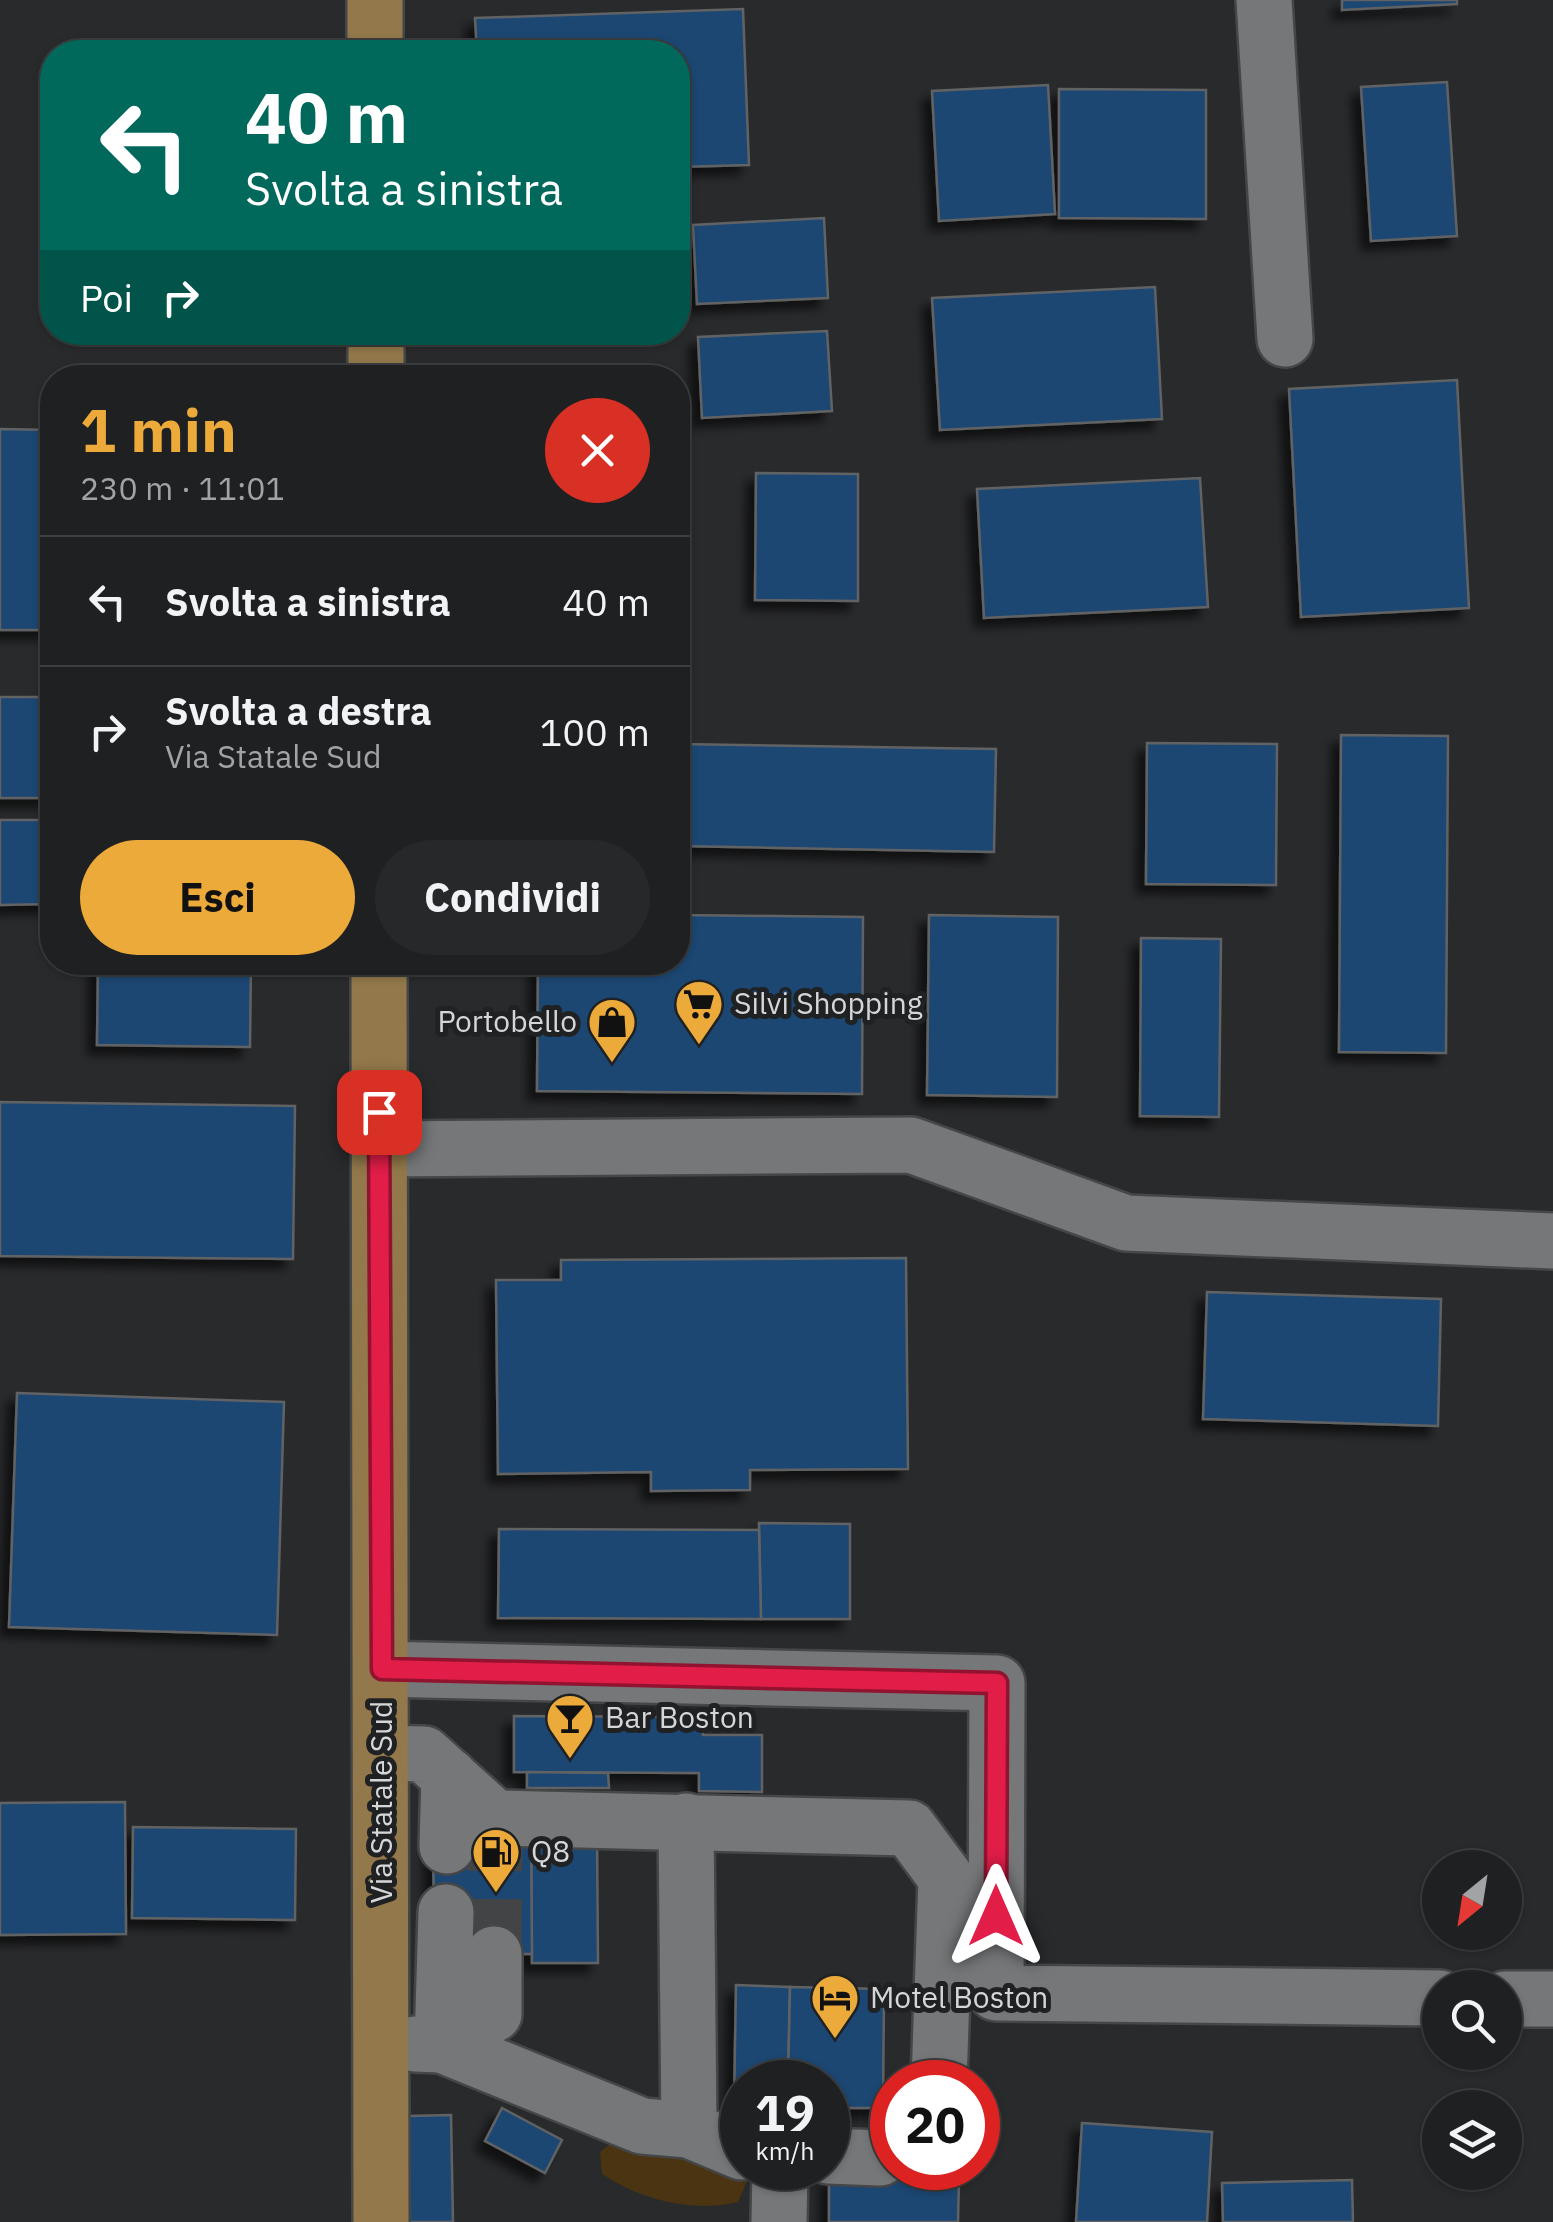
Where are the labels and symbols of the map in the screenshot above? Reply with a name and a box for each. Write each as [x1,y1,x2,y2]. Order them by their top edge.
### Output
supermarket icon: Silvi Shopping [673,978,725,1046]
place label: Silvi Shopping [734,983,923,1022]
shop icon: Portobello [586,996,638,1064]
place label: Portobello [437,1001,577,1040]
pin [337,1070,422,1155]
bar icon: Bar Boston [544,1692,596,1760]
place label: Bar Boston [605,1697,754,1736]
street label: Via Statale Sud [361,1701,400,1903]
fuel station icon: Q8 [470,1826,522,1894]
place label: Q8 [531,1831,570,1870]
north arrow [1422,1850,1522,1950]
position arrow [944,1864,1048,1968]
hotel icon: Motel Boston [809,1972,861,2040]
place label: Motel Boston [870,1977,1048,2016]
speed limit sign: 20 [870,2060,1000,2190]

